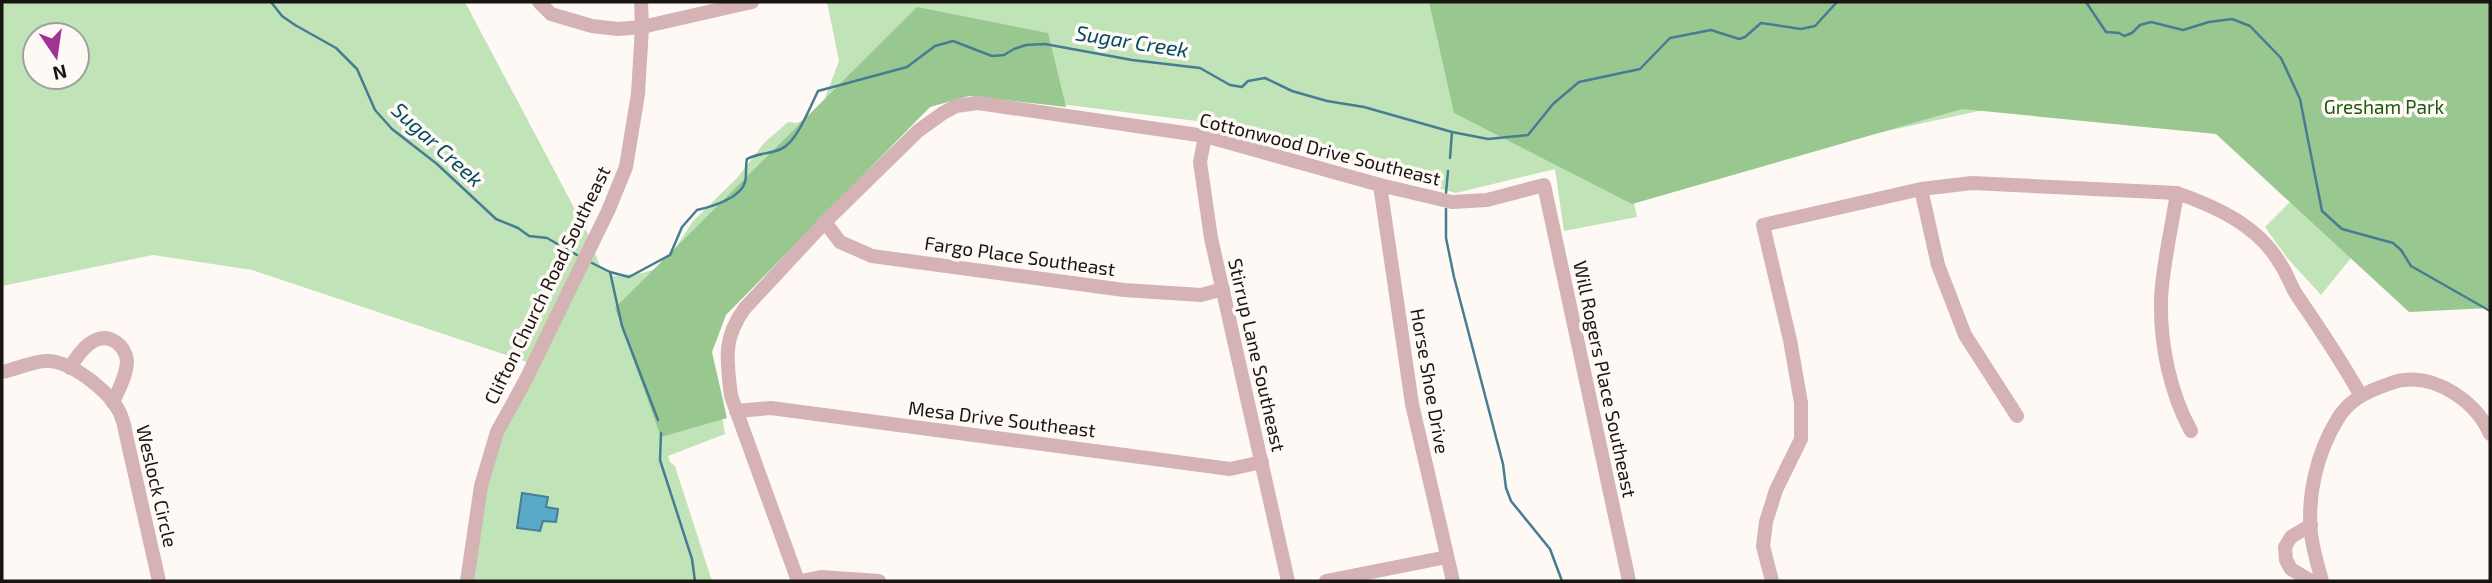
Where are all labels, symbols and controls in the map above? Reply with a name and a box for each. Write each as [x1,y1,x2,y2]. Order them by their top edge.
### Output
water label: Sugar Creek [1074,19,1191,62]
north arrow [21,21,91,91]
text: N [51,60,69,86]
park label: Gresham Park [2324,95,2445,118]
water label: Sugar Creek [387,96,489,191]
street label: Cottonwood Drive Southeast [1197,107,1443,190]
street label: Clifton Church Road Southeast [479,162,614,408]
street label: Fargo Place Southeast [923,231,1117,280]
street label: Stirrup Lane Southeast [1224,256,1291,454]
street label: Will Rogers Place Southeast [1569,258,1642,499]
street label: Horse Shoe Drive [1406,306,1455,455]
street label: Mesa Drive Southeast [907,396,1097,441]
street label: Weslock Circle [132,422,183,549]

